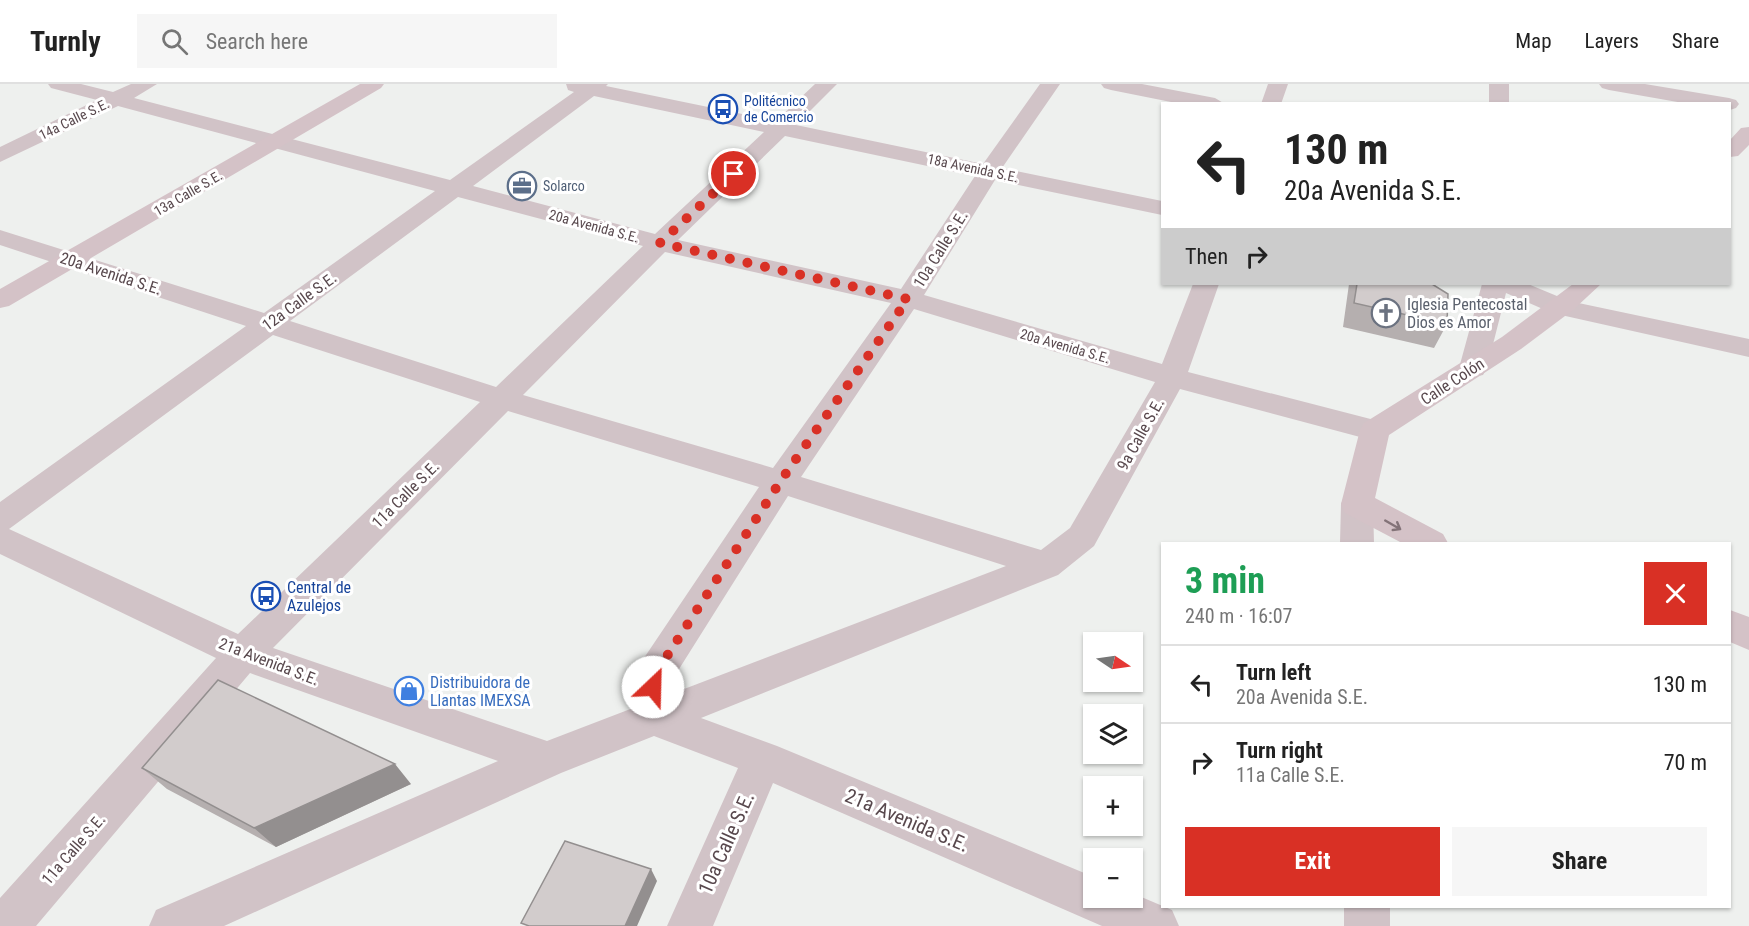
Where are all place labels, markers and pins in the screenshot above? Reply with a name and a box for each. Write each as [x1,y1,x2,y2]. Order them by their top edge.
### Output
bus stop icon: Politécnico de Comercio [707,93,739,125]
place label: Politécnico de Comercio [744,93,814,125]
pin [708,148,759,199]
office icon: Solarco [506,170,538,202]
place label: Solarco [543,178,585,194]
place label: Iglesia Pentecostal Dios es Amor [1407,295,1527,332]
church icon: Iglesia Pentecostal Dios es Amor [1370,297,1402,329]
place label: Central de Azulejos [287,578,351,615]
bus stop icon: Central de Azulejos [250,580,282,612]
place label: Distribuidora de Llantas IMEXSA [430,673,530,710]
shop icon: Distribuidora de Llantas IMEXSA [393,675,425,707]

